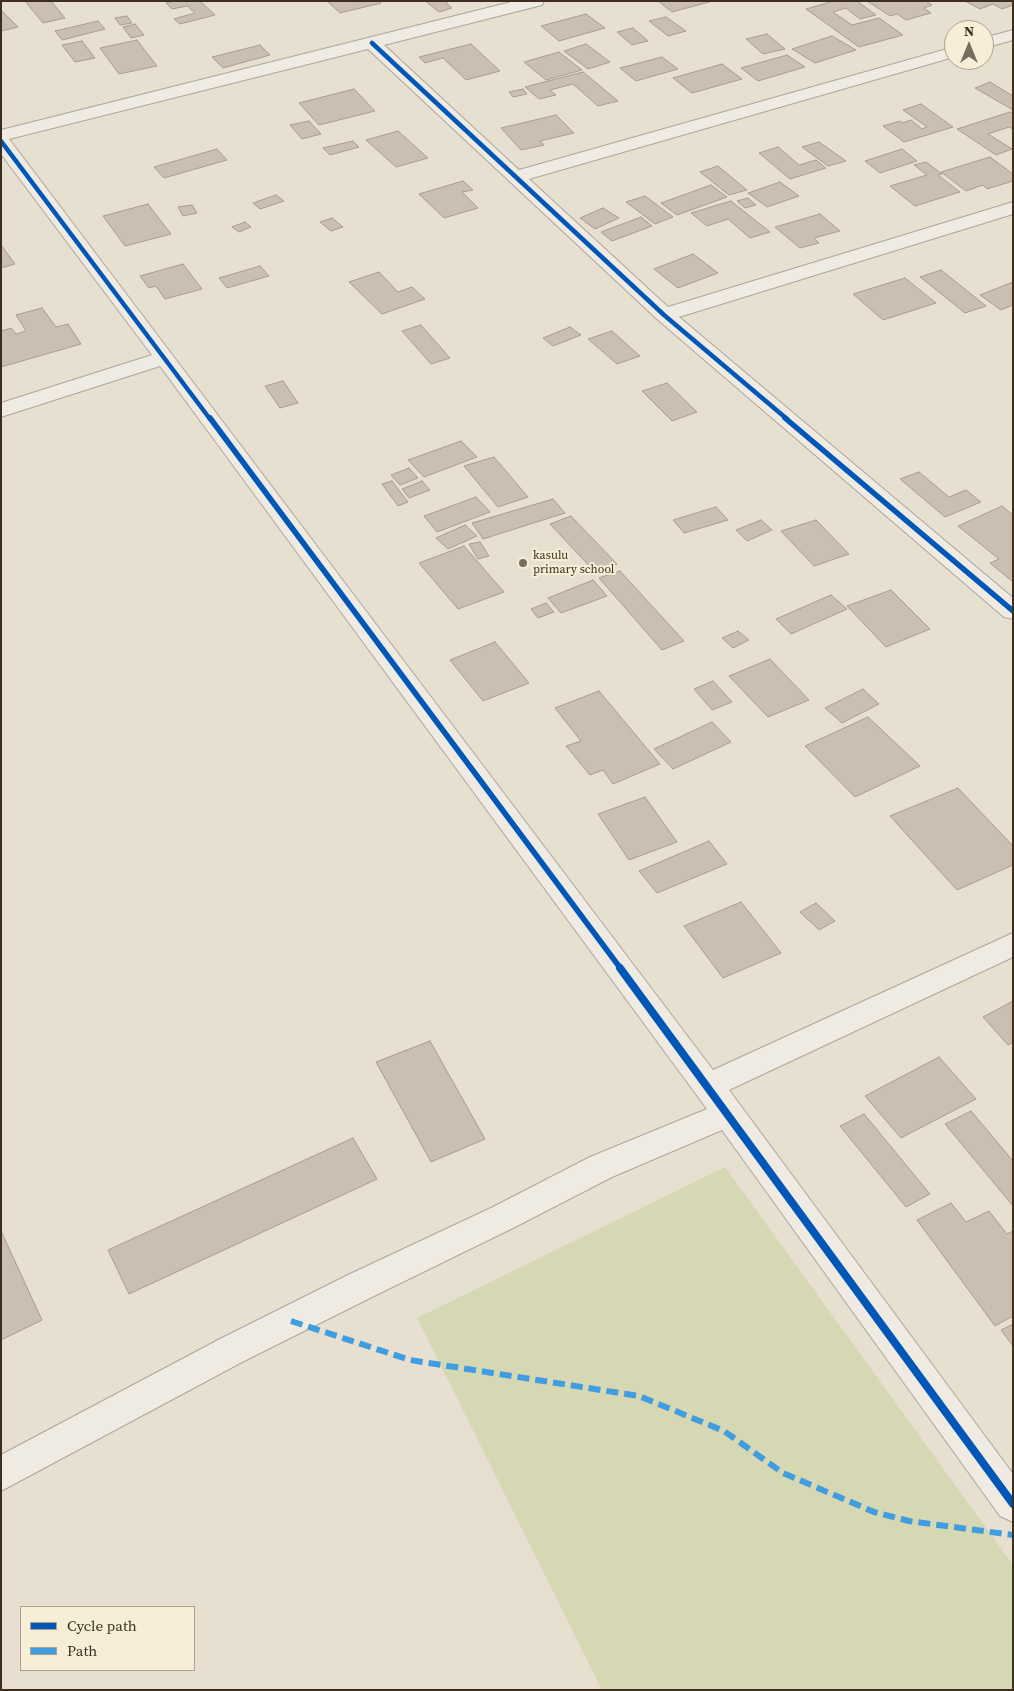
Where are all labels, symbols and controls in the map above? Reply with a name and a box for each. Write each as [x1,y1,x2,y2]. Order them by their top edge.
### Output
north arrow [944,20,994,70]
text: N [964,21,974,41]
place label: kasulu primary school [533,549,614,577]
marker: kasulu primary school [517,557,529,569]
legend [20,1606,195,1671]
text: Cycle path [67,1615,137,1636]
text: Path [67,1640,97,1661]

